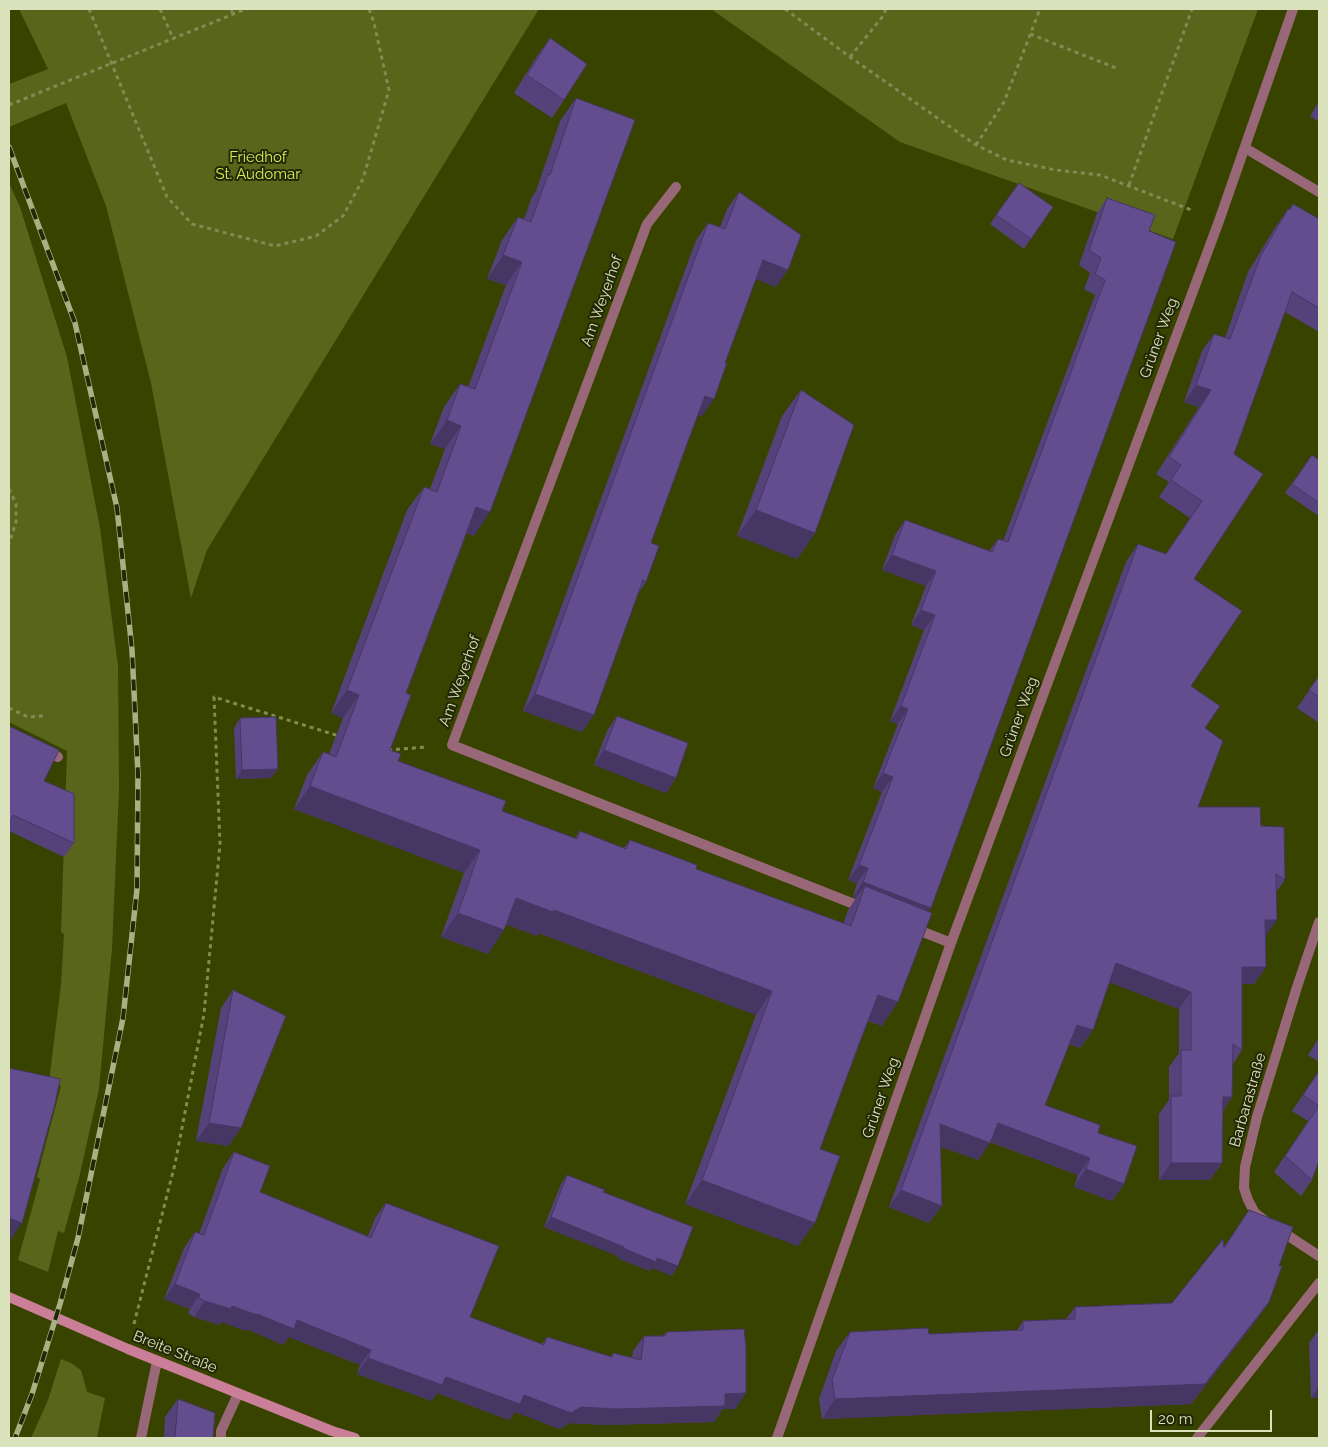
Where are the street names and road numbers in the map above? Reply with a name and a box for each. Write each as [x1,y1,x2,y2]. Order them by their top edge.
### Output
street label: Am Weyerhof [577,253,627,349]
street label: Grüner Weg [1136,295,1182,381]
street label: Am Weyerhof [435,633,485,729]
street label: Grüner Weg [996,674,1042,760]
street label: Barbarastraße [1226,1051,1270,1149]
street label: Grüner Weg [859,1055,903,1141]
street label: Breite Straße [130,1327,220,1377]

